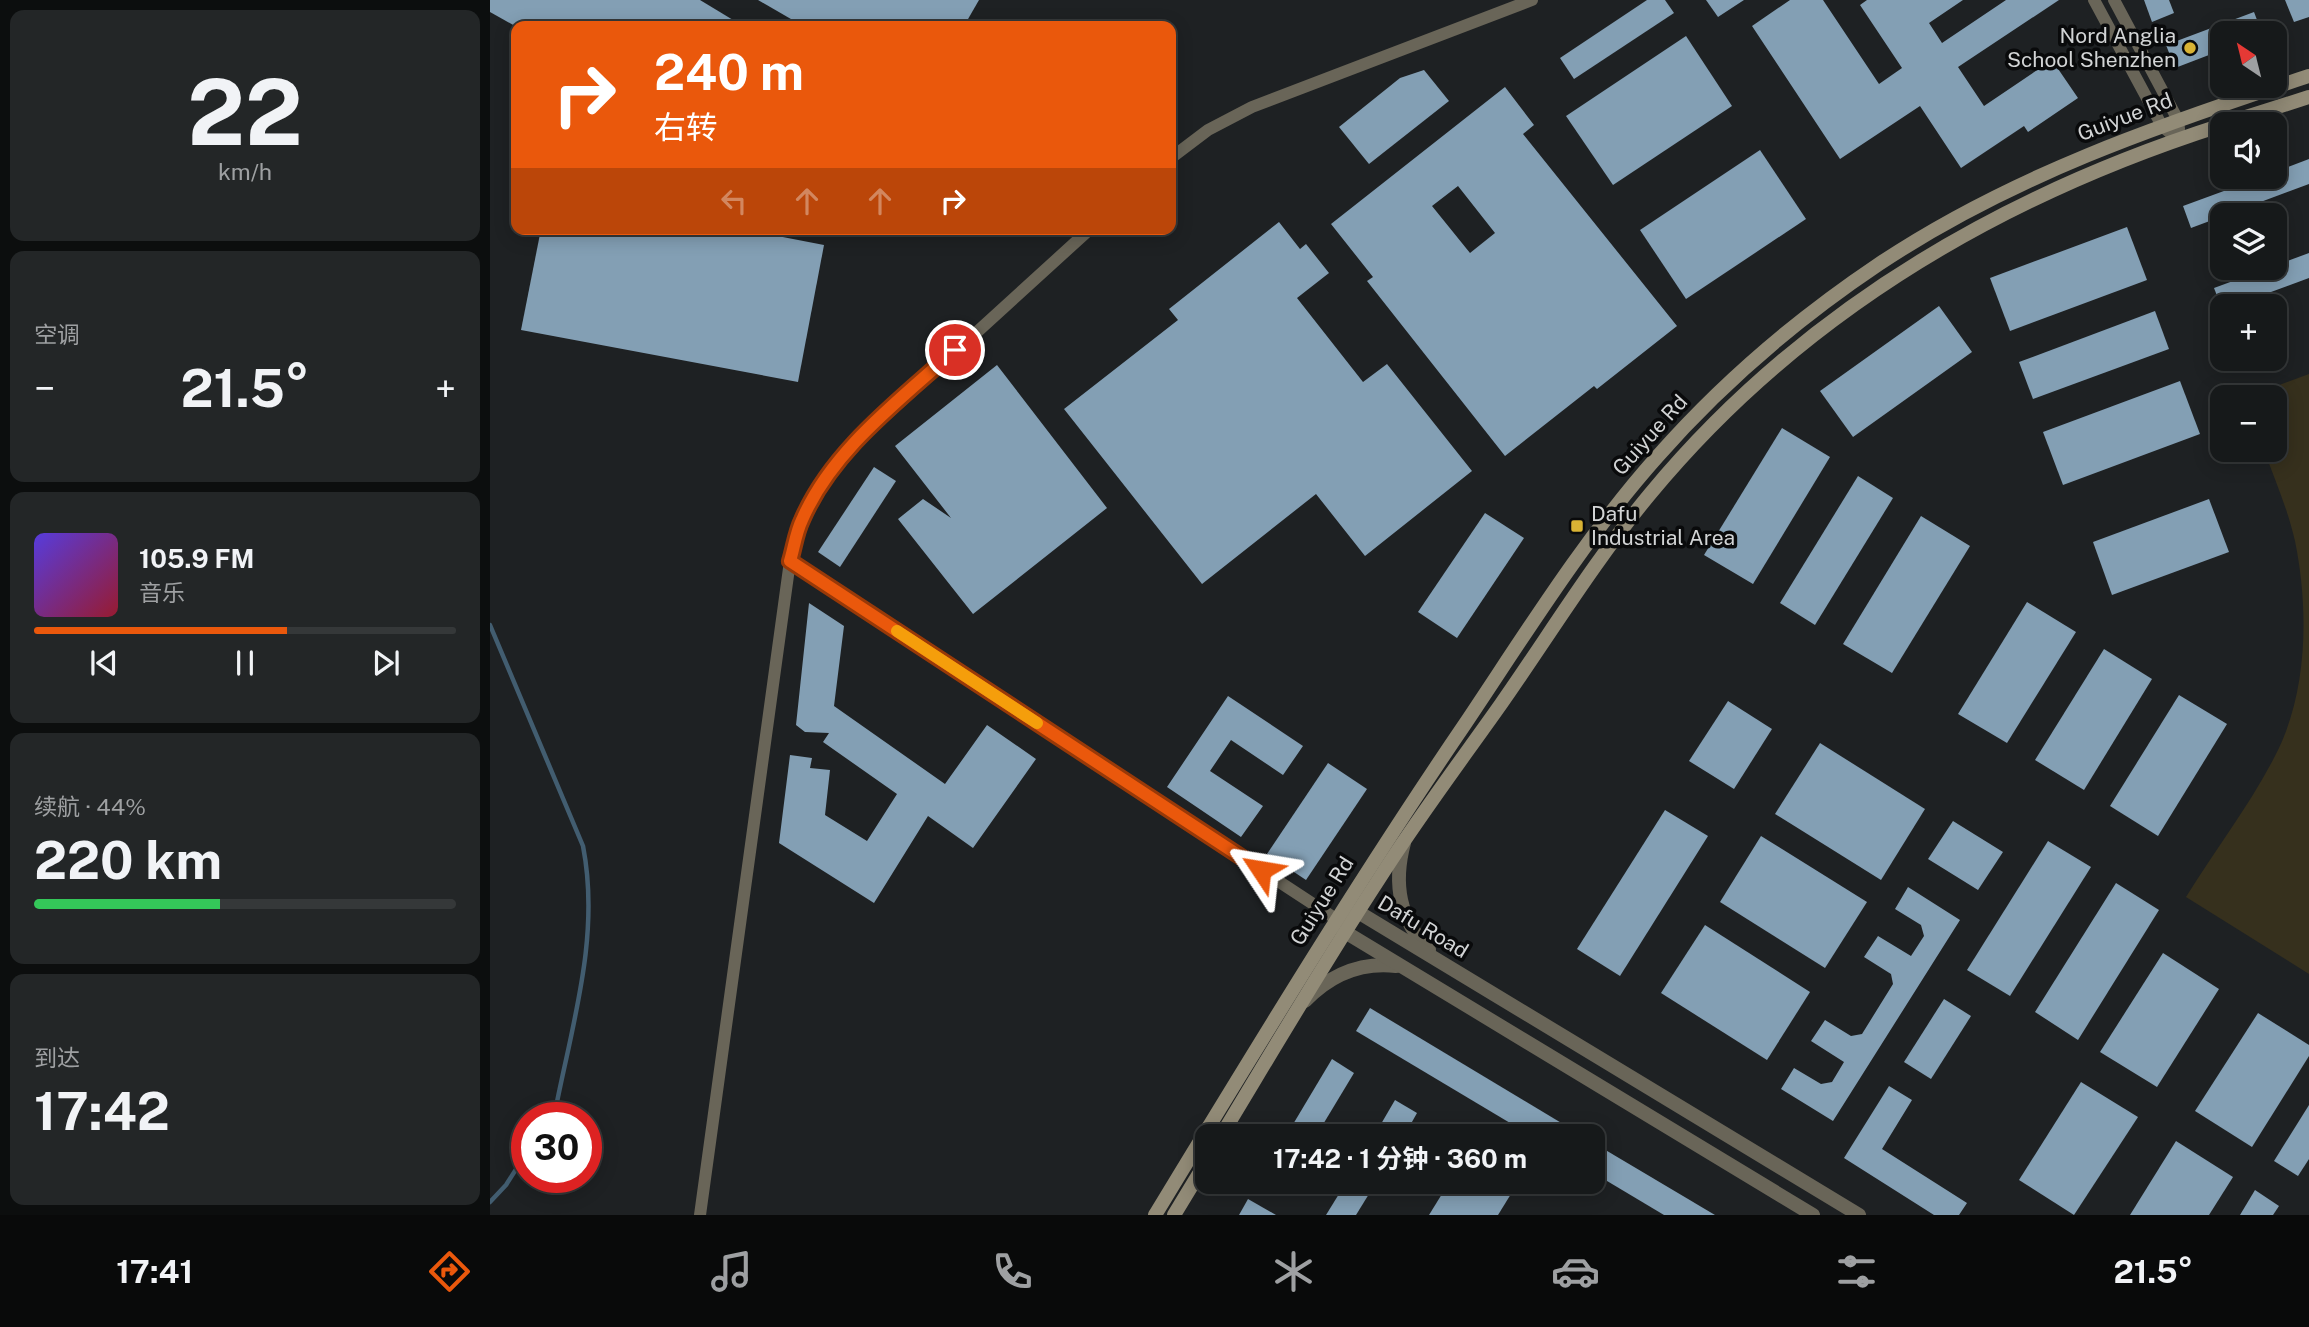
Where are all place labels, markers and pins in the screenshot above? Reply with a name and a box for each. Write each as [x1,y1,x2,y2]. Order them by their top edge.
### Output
place label: Nord Anglia School Shenzhen [2007,23,2176,72]
marker: Nord Anglia School Shenzhen [2182,40,2198,56]
pin [925,320,985,380]
place label: Dafu Industrial Area [1591,501,1735,550]
marker: Dafu Industrial Area [1569,518,1585,534]

